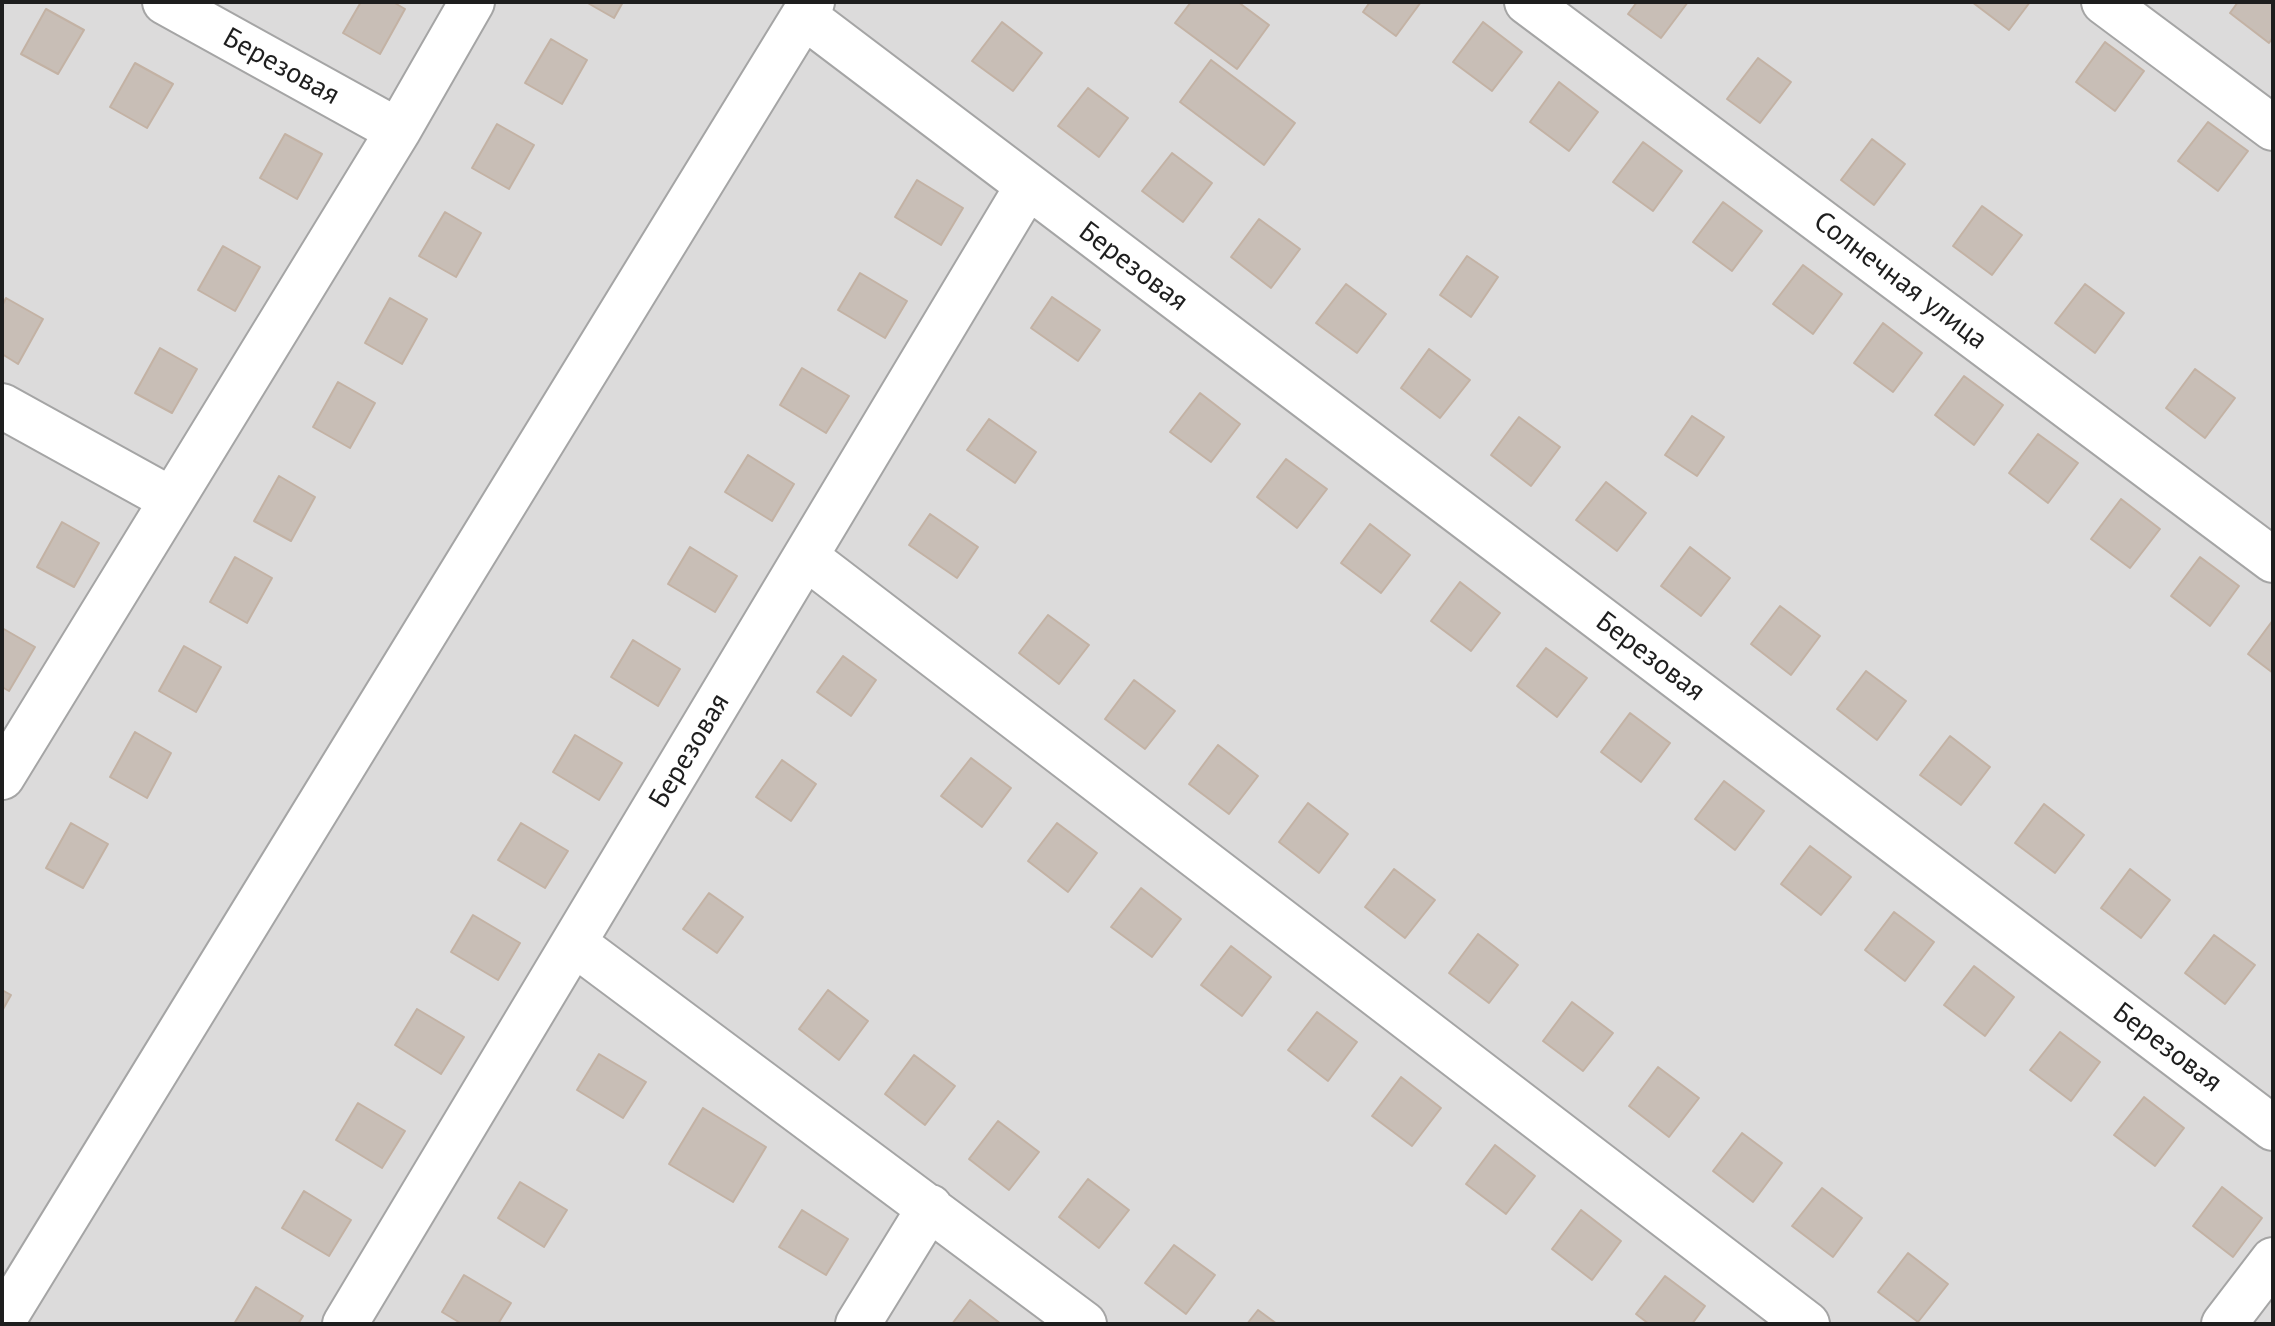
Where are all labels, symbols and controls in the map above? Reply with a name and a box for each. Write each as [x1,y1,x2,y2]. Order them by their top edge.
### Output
street label: Березовая [217,21,345,113]
street label: Солнечная улица [1807,205,1993,357]
street label: Березовая [1072,215,1194,319]
street label: Березовая [1589,605,1711,709]
street label: Березовая [643,688,737,814]
street label: Березовая [2106,996,2228,1100]

